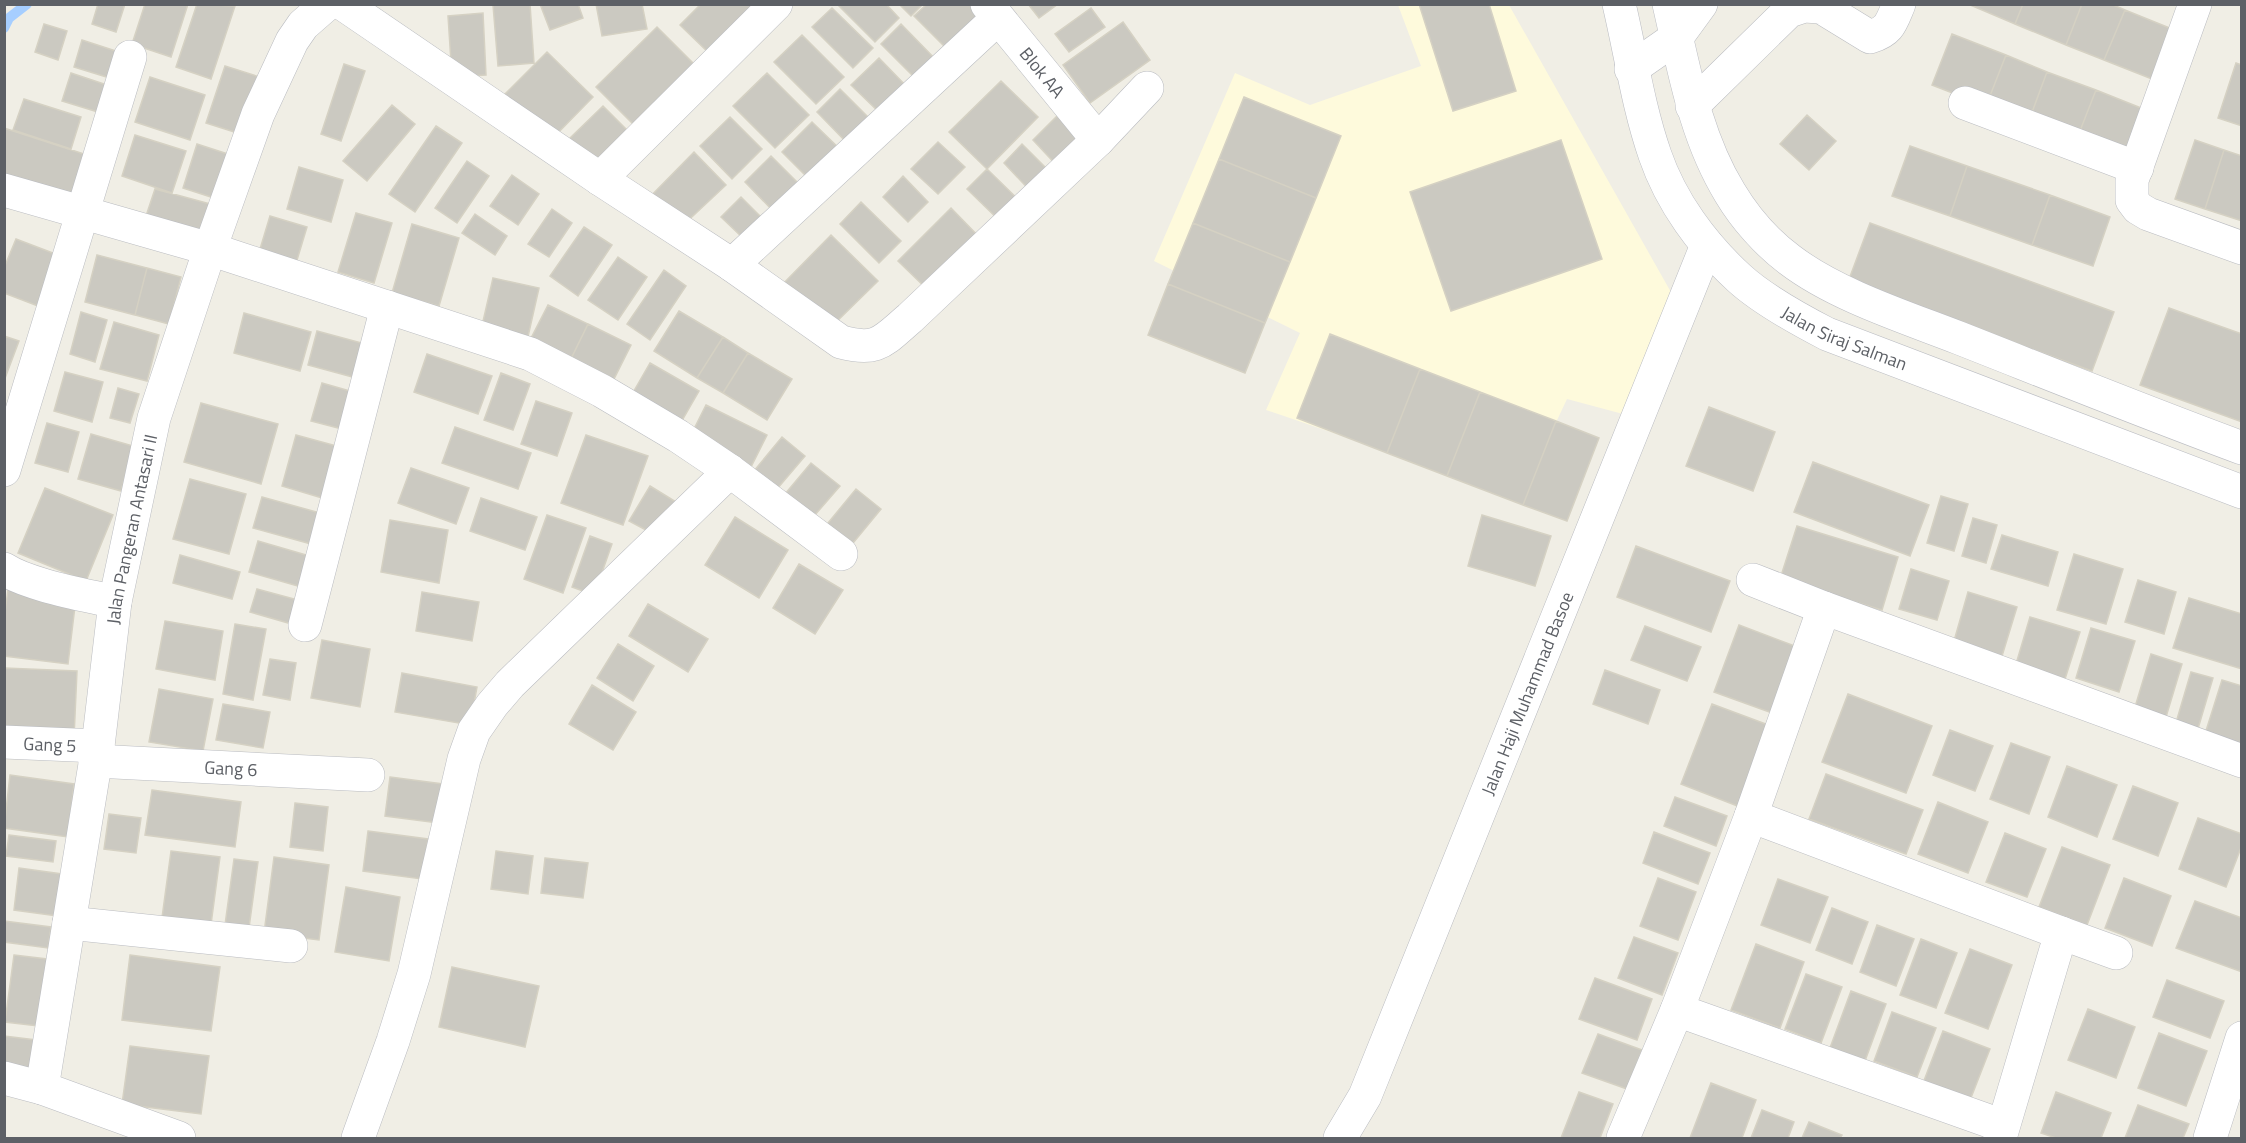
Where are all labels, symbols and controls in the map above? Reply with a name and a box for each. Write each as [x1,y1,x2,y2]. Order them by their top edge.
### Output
street label: Blok AA [1014,41,1072,104]
street label: Jalan Siraj Salman [1777,298,1911,377]
street label: Jalan Pangeran Antasari II [99,432,164,626]
street label: Jalan Haji Muhammad Basoe [1474,587,1580,799]
street label: Gang 5 [23,729,77,759]
street label: Gang 6 [204,753,258,783]

